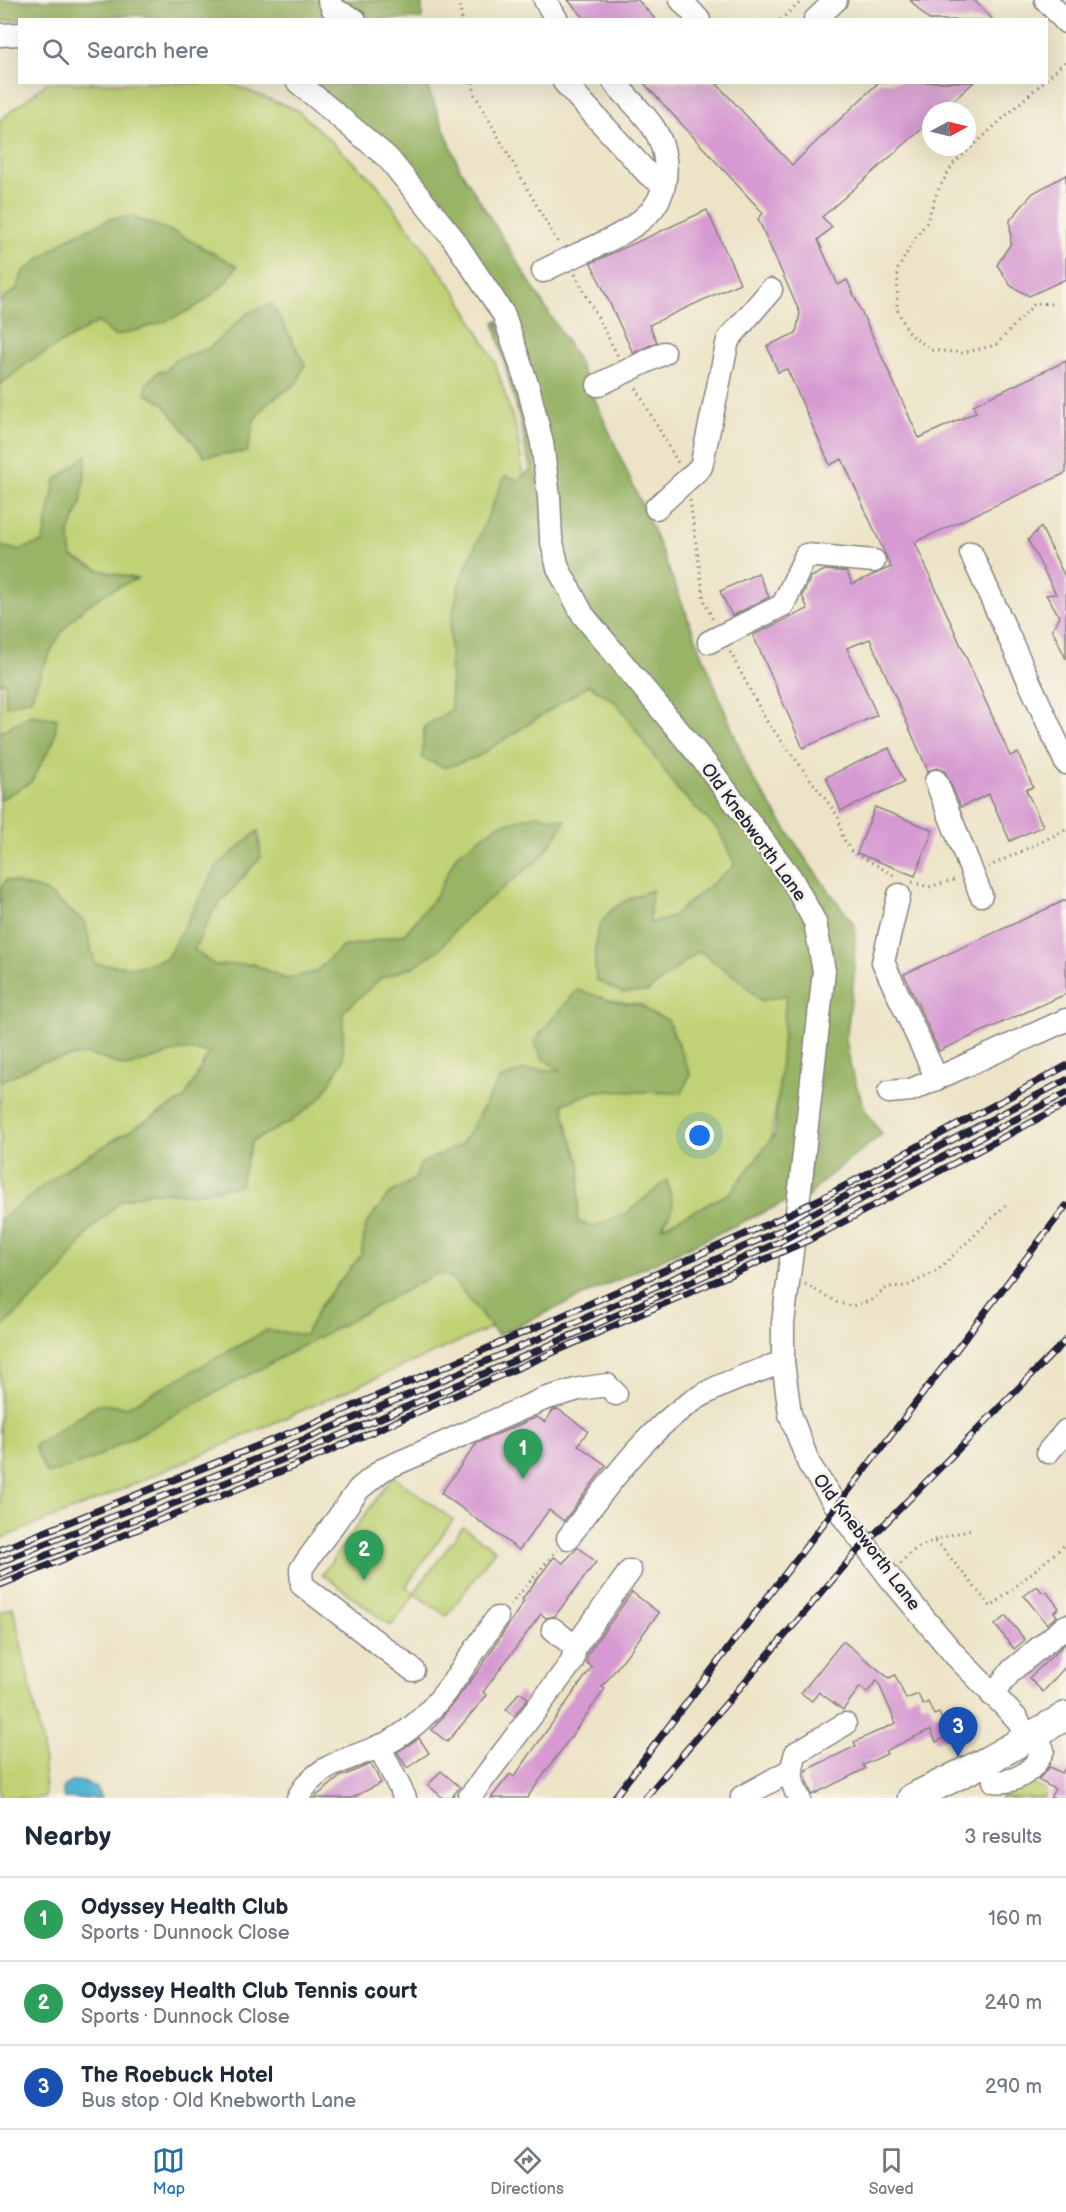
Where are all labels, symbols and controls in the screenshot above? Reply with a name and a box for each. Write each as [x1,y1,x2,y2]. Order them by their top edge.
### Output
search box [18,18,1048,84]
icon: search [39,35,72,68]
text: Search here [87,38,209,65]
north arrow [922,102,976,156]
street label: Old Knebworth Lane [697,759,811,906]
your location [685,1121,714,1150]
pin: 1 [504,1430,542,1479]
street label: Old Knebworth Lane [808,1470,925,1615]
pin: 2 [344,1530,384,1580]
pin: 3 [938,1708,978,1757]
text: Nearby [24,1822,111,1853]
text: 3 results [964,1825,1042,1849]
text: Odyssey Health Club [81,1894,288,1921]
text: 1 [39,1907,48,1931]
text: 160 m [988,1907,1042,1931]
text: Sports · Dunnock Close [81,1921,290,1945]
text: Odyssey Health Club Tennis court [81,1978,417,2005]
text: 2 [38,1991,49,2015]
text: 240 m [985,1991,1042,2015]
text: Sports · Dunnock Close [81,2005,290,2029]
text: The Roebuck Hotel [81,2062,273,2089]
text: 3 [38,2075,49,2099]
text: 290 m [985,2075,1042,2099]
text: Bus stop · Old Knebworth Lane [81,2089,356,2113]
tab: Map [152,2144,185,2199]
tab: Directions [490,2144,564,2199]
tab: Saved [869,2144,914,2199]

